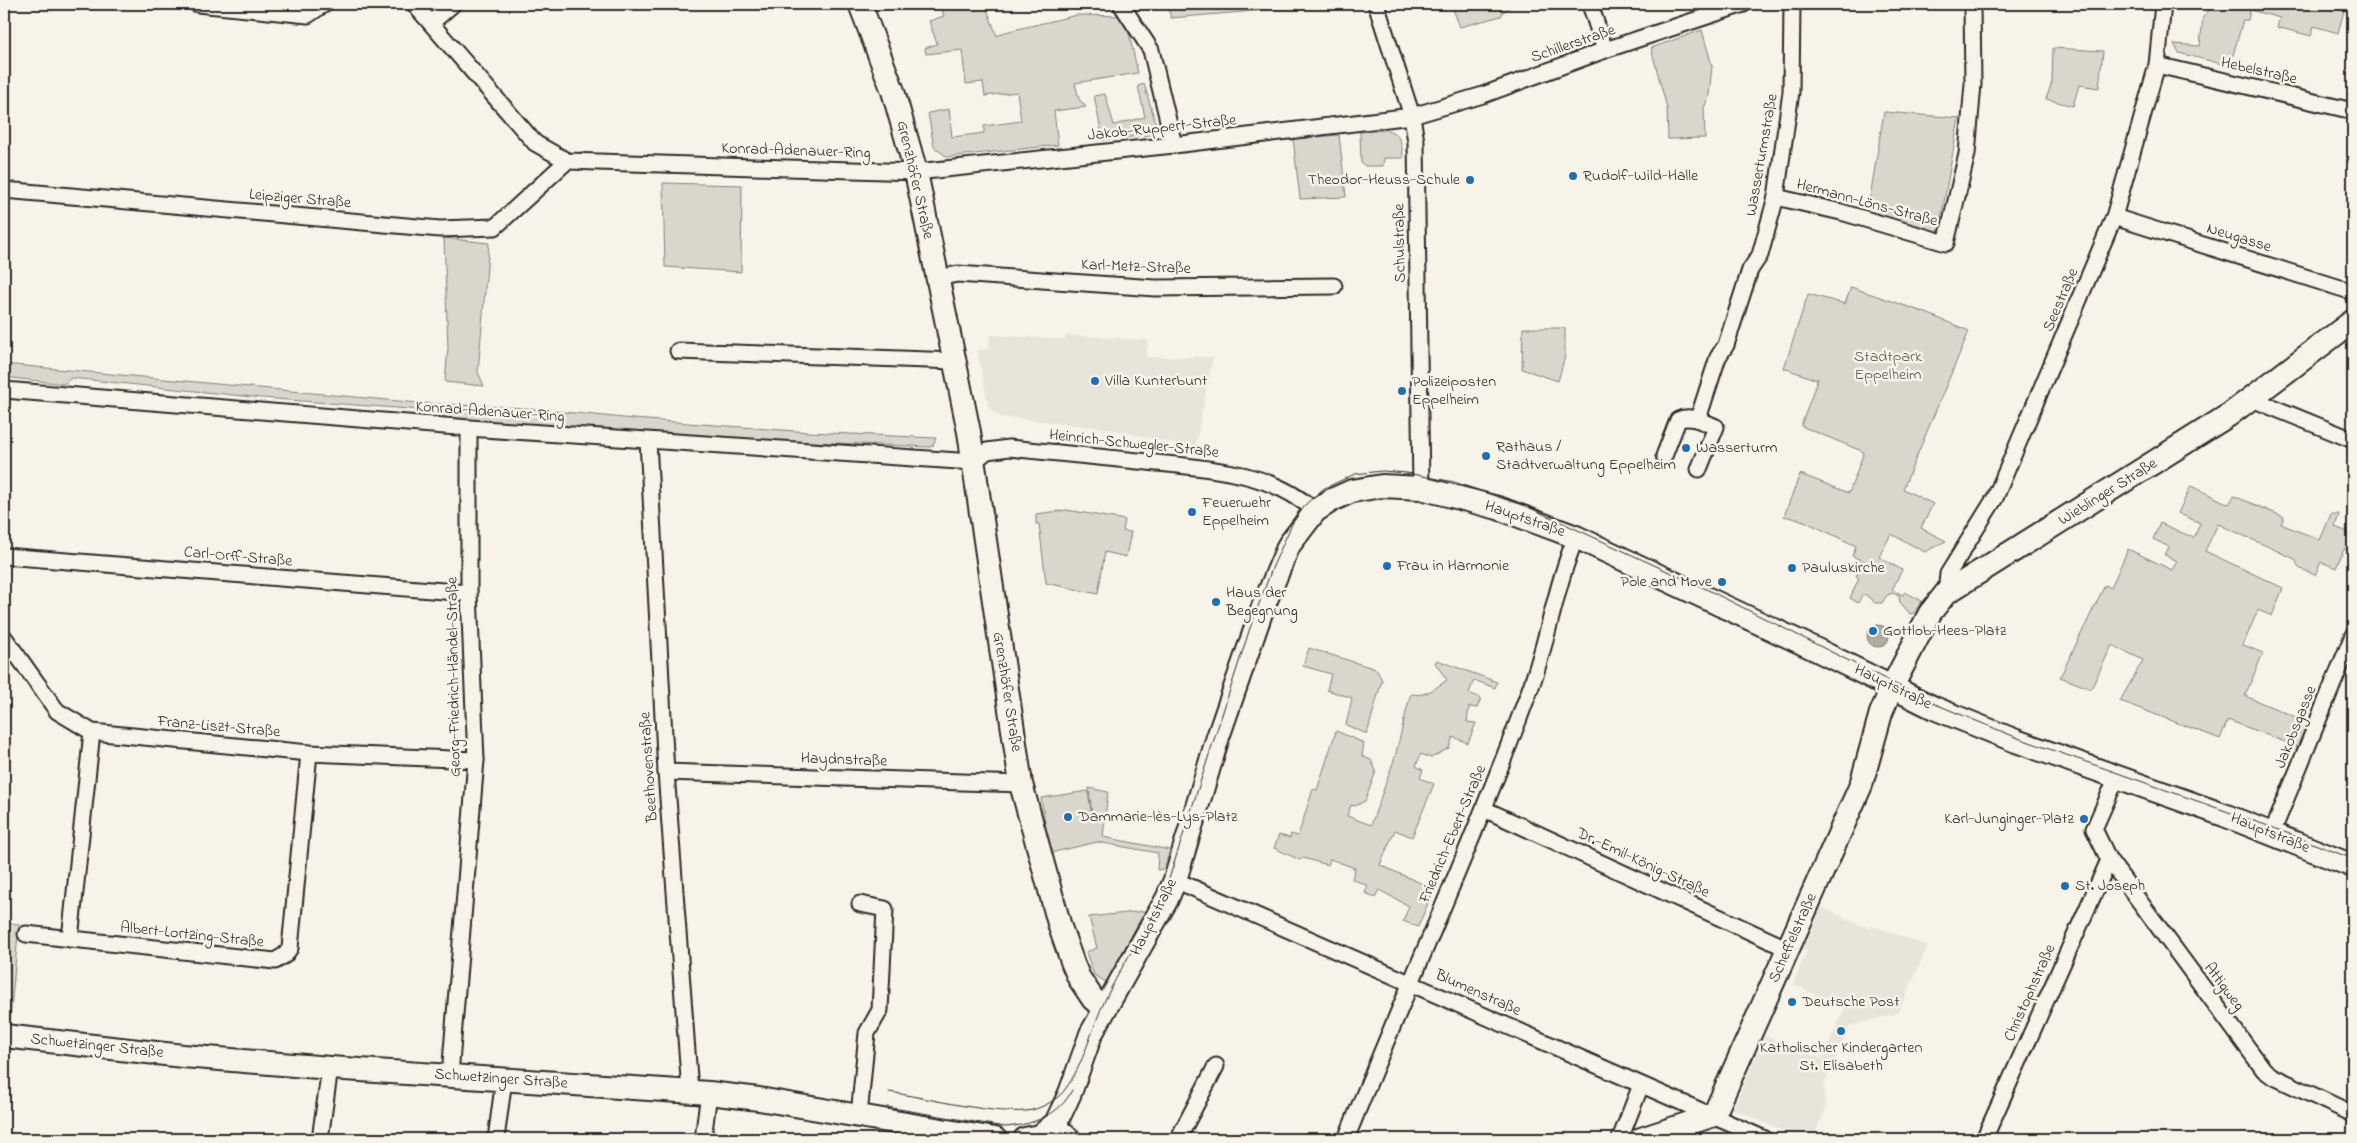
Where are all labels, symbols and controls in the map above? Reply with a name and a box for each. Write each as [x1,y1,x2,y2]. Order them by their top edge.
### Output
street label: Schillerstraße [1527,18,1619,70]
street label: Hebelstraße [2219,51,2300,92]
street label: Wasserturmstraße [1739,91,1785,218]
street label: Jakob-Ruppert-Straße [1086,108,1238,148]
street label: Grenzhöfer Straße [890,118,940,242]
street label: Konrad-Adenauer-Ring [721,136,871,166]
place label: Rudolf-Wild-Halle [1583,164,1699,188]
place label: Theodor-Heuss-Schule [1308,168,1461,192]
marker: Rudolf-Wild-Halle [1567,170,1579,182]
street label: Hermann-Löns-Straße [1794,173,1941,234]
marker: Theodor-Heuss-Schule [1464,174,1476,186]
street label: Leipziger Straße [248,183,353,215]
street label: Schulstraße [1387,202,1413,283]
street label: Neugasse [2204,217,2275,259]
street label: Karl-Metz-Straße [1081,253,1192,281]
street label: Seestraße [2037,264,2086,336]
park label: Stadtpark Eppelheim [1854,345,1923,387]
place label: Villa Kunterbunt [1104,369,1208,393]
place label: Polizeiposten Eppelheim [1412,370,1496,412]
marker: Villa Kunterbunt [1089,375,1101,387]
marker: Polizeiposten Eppelheim [1396,385,1408,397]
street label: Konrad-Adenauer-Ring [415,395,565,429]
street label: Heinrich-Schwegler-Straße [1048,423,1221,465]
place label: Rathaus / Stadtverwaltung Eppelheim [1496,435,1676,477]
place label: Wasserturm [1696,436,1777,460]
marker: Wasserturm [1680,442,1692,454]
marker: Rathaus / Stadtverwaltung Eppelheim [1480,450,1492,462]
street label: Wieblinger Straße [2054,452,2163,532]
place label: Feuerwehr Eppelheim [1201,491,1271,533]
street label: Hauptstraße [1481,494,1569,544]
marker: Feuerwehr Eppelheim [1186,506,1198,518]
street label: Carl-Orff-Straße [183,540,294,574]
place label: Frau in Harmonie [1396,554,1510,578]
place label: Pauluskirche [1802,556,1886,580]
marker: Frau in Harmonie [1381,560,1393,572]
marker: Pauluskirche [1786,562,1798,574]
place label: Pole and Move [1621,570,1713,594]
street label: Georg-Friedrich-Händel-Straße [440,576,468,777]
marker: Pole and Move [1716,576,1728,588]
place label: Haus der Begegnung [1225,581,1298,623]
marker: Haus der Begegnung [1210,596,1222,608]
place label: Gottlob-Hees-Platz [1883,619,2007,643]
marker: Gottlob-Hees-Platz [1867,625,1879,637]
street label: Grenzhöfer Straße [986,630,1028,754]
street label: Hauptstraße [1850,658,1937,717]
street label: Jakobsgasse [2269,681,2324,772]
street label: Franz-Liszt-Straße [156,710,282,744]
street label: Beethovenstraße [633,710,665,824]
street label: Haydnstraße [800,746,889,774]
street label: Friedrich-Ebert-Straße [1413,760,1493,908]
place label: Dammarie-lès-Lys-Platz [1077,805,1238,829]
street label: Hauptstraße [2227,806,2314,860]
place label: Karl-Junginger-Platz [1944,807,2074,831]
marker: Dammarie-lès-Lys-Platz [1062,811,1074,823]
marker: Karl-Junginger-Platz [2078,813,2090,825]
street label: Dr.-Emil-König-Straße [1572,821,1714,905]
street label: Hauptstraße [1124,873,1184,960]
place label: St. Joseph [2075,874,2145,898]
marker: St. Joseph [2059,880,2071,892]
street label: Scheffelstraße [1762,888,1824,987]
street label: Albert-Lortzing-Straße [119,916,266,955]
street label: Christophstraße [1998,940,2063,1046]
street label: Attigweg [2198,958,2250,1016]
street label: Blumenstraße [1430,963,1526,1023]
place label: Deutsche Post [1801,990,1900,1014]
marker: Deutsche Post [1786,996,1798,1008]
marker: Katholischer Kindergarten St. Elisabeth [1835,1025,1847,1037]
street label: Schwetzinger Straße [29,1027,166,1065]
place label: Katholischer Kindergarten St. Elisabeth [1760,1036,1922,1078]
street label: Schwetzinger Straße [434,1062,569,1096]

